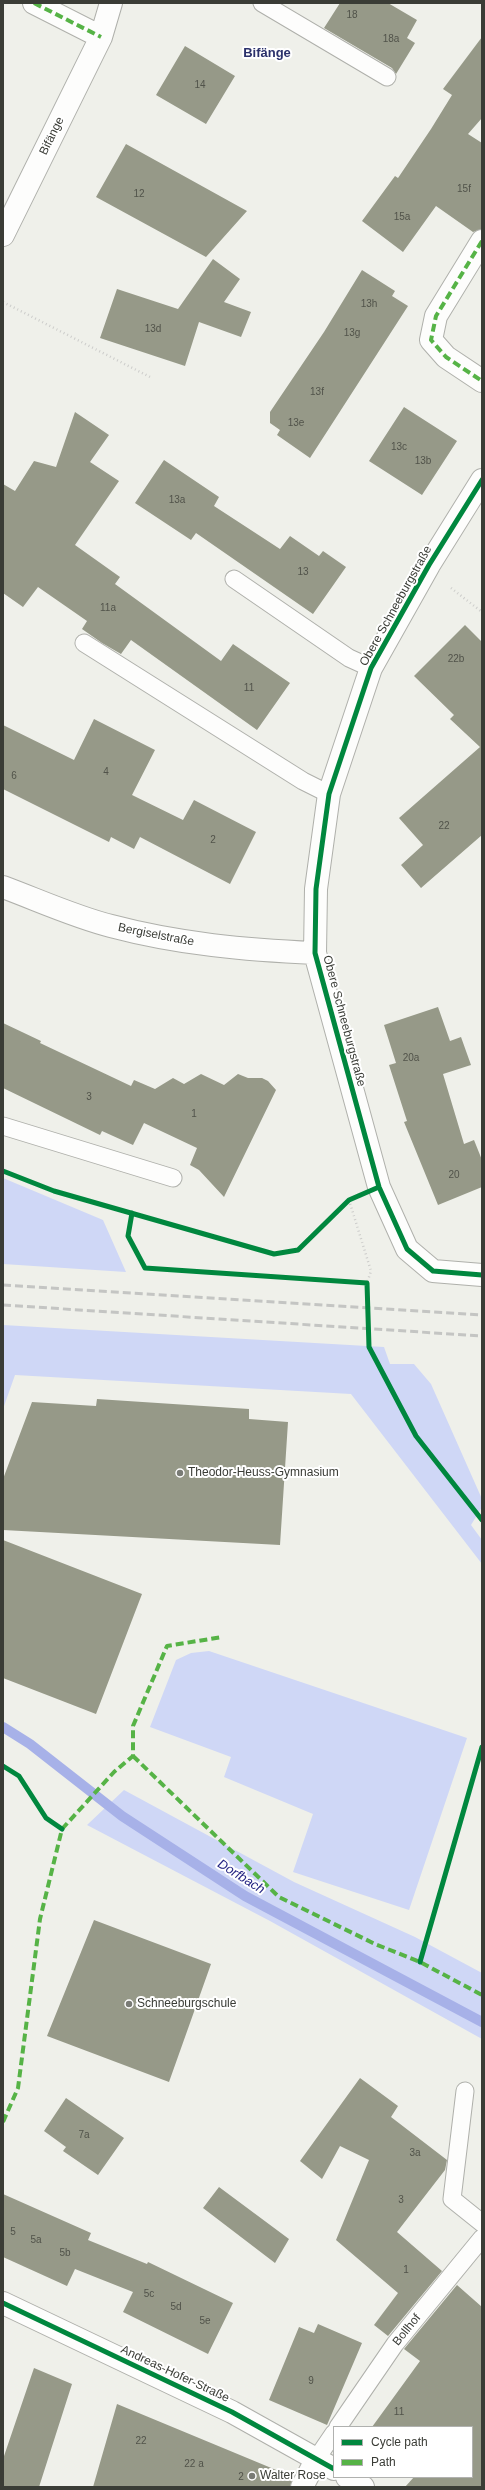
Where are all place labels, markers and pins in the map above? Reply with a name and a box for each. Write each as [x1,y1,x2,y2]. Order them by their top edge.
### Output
place label: Theodor-Heuss-Gymnasium [188,1466,339,1480]
marker: Theodor-Heuss-Gymnasium [175,1468,185,1478]
place label: Schneeburgschule [137,1997,236,2011]
marker: Schneeburgschule [124,1999,134,2009]
place label: Walter Rose [260,2469,326,2483]
marker: Walter Rose [247,2471,257,2481]

